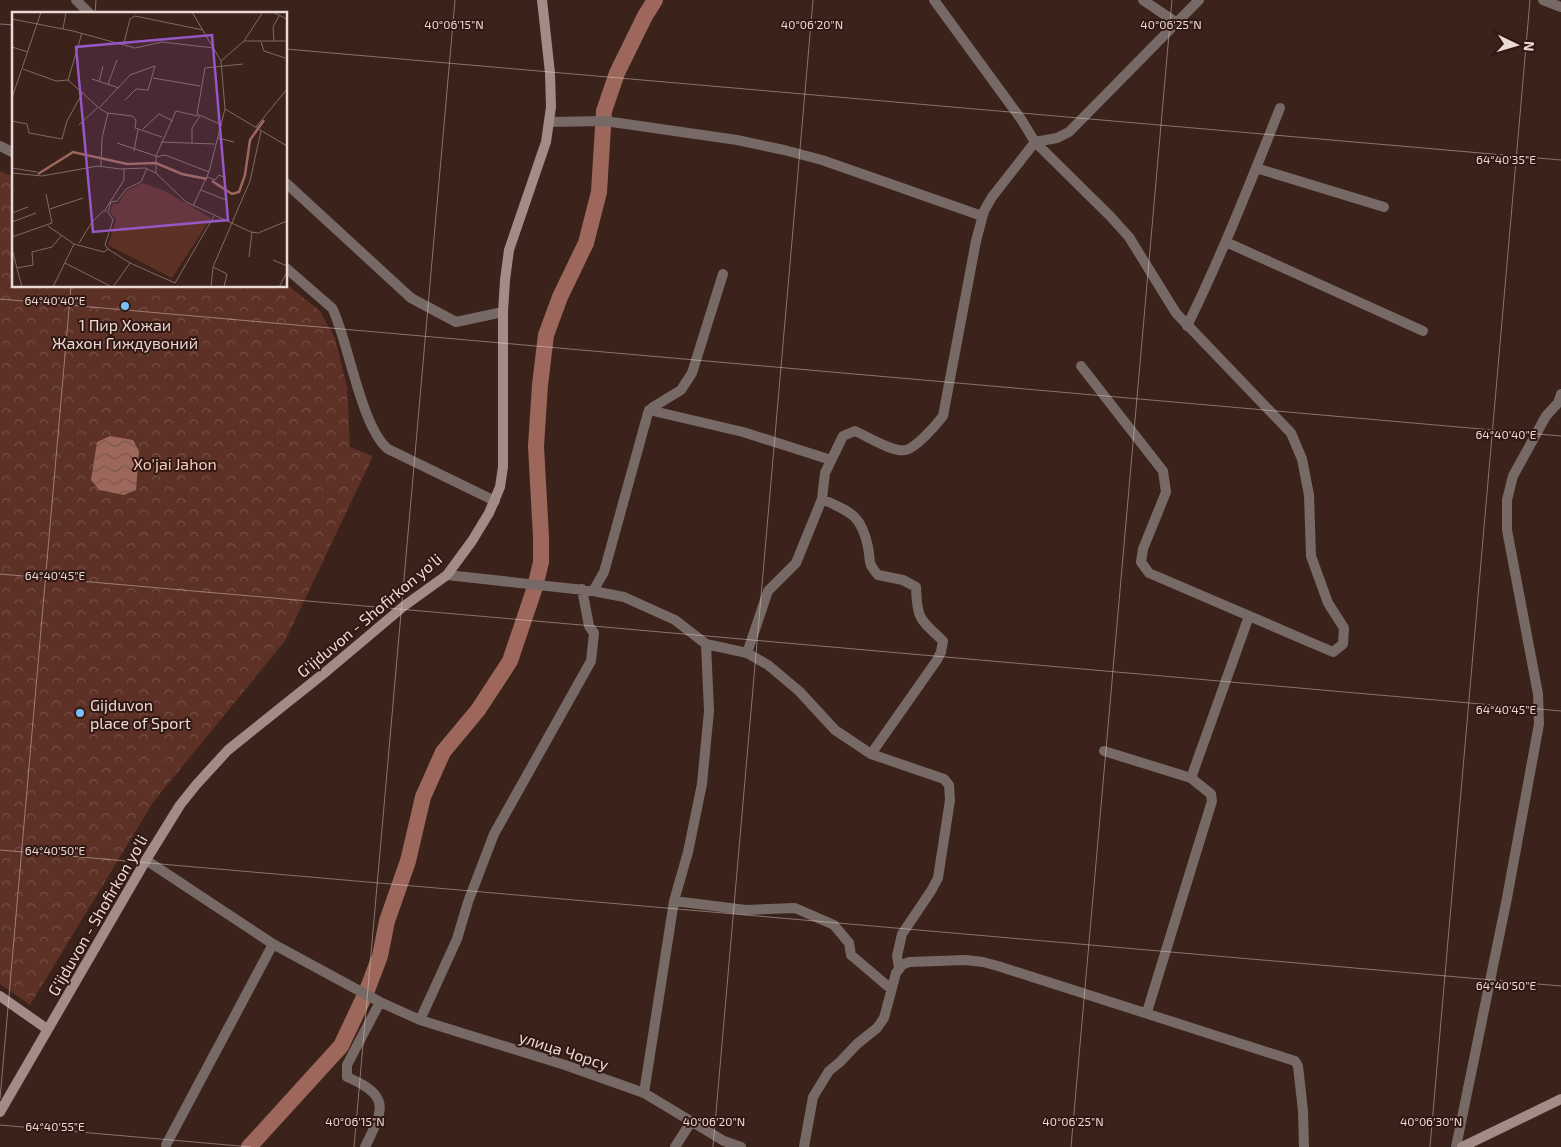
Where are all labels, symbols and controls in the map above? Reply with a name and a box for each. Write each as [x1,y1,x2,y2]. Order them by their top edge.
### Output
inset map [12,12,288,288]
text: 40°06'15"N [424,17,484,31]
text: 40°06'20"N [781,17,843,31]
text: 40°06'25"N [1140,17,1202,31]
north arrow [1491,20,1541,70]
text: N [1521,40,1538,52]
text: 64°40'35"E [1476,152,1536,166]
text: 64°40'40"E [24,293,86,307]
marker: 1 Пир Хожаи Жахон Гиждувоний [119,300,131,312]
place label: 1 Пир Хожаи Жахон Гиждувоний [52,315,198,353]
text: 64°40'40"E [1475,427,1537,441]
park label: Xo'jai Jahon [133,454,217,474]
street label: G'ijduvon - Shofirkon yo'li [293,549,446,682]
text: 64°40'45"E [25,568,85,582]
place label: Gijduvon place of Sport [90,695,191,732]
text: 64°40'45"E [1476,702,1536,716]
marker: Gijduvon place of Sport [74,707,86,719]
street label: G'ijduvon - Shofirkon yo'li [43,831,152,999]
text: 64°40'50"E [25,843,85,857]
text: 64°40'50"E [1476,978,1536,992]
street label: улица Чорсу [516,1027,612,1075]
text: 40°06'15"N [325,1114,385,1128]
text: 40°06'20"N [683,1114,745,1128]
text: 40°06'25"N [1042,1114,1104,1128]
text: 40°06'30"N [1400,1114,1462,1128]
text: 64°40'55"E [25,1119,85,1133]

